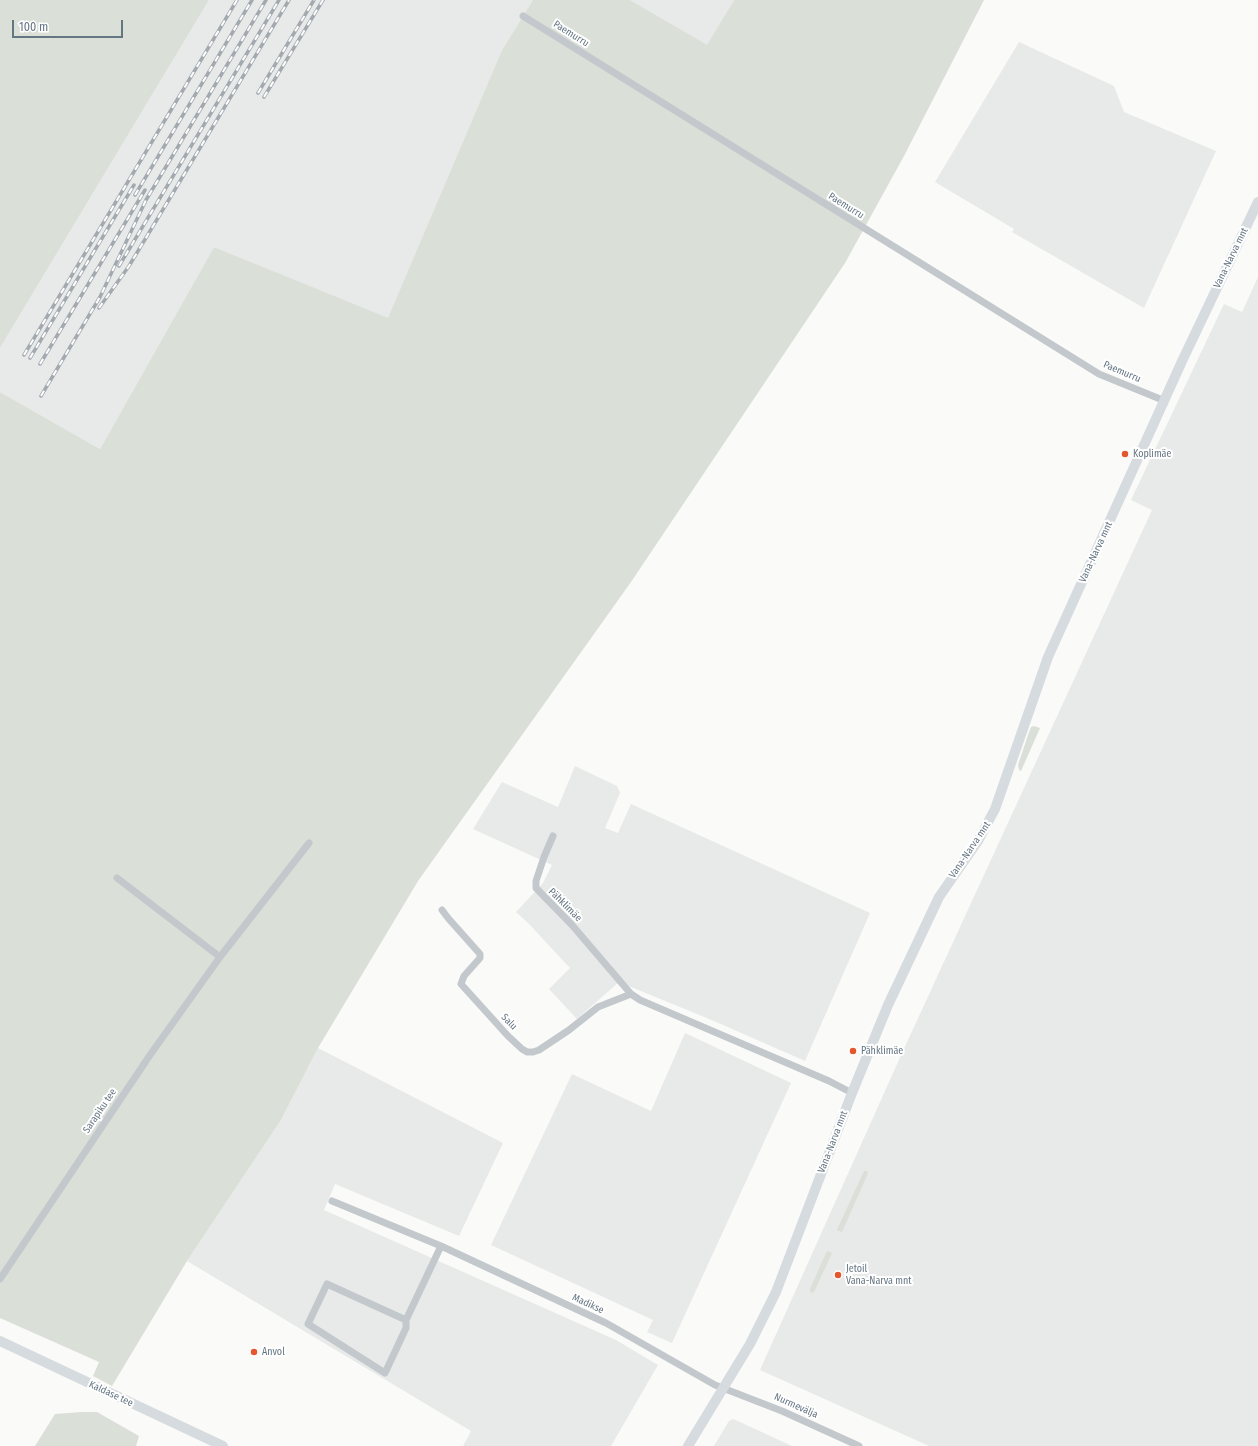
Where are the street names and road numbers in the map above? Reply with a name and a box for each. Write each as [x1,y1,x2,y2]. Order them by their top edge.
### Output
street label: Paemurru [551,18,591,50]
street label: Paemurru [826,190,866,222]
street label: Vana-Narva mnt [1211,226,1251,290]
street label: Paemurru [1101,359,1143,385]
street label: Vana-Narva mnt [1077,520,1115,584]
street label: Vana-Narva mnt [947,819,993,881]
street label: Pähklimäe [546,886,584,924]
street label: Salu [499,1011,519,1033]
street label: Sarapiku tee [81,1087,119,1135]
street label: Vana-Narva mnt [816,1109,850,1175]
street label: Madikse [570,1291,606,1317]
street label: Kaldase tee [87,1379,135,1409]
street label: Nurmevälja [772,1391,820,1421]

